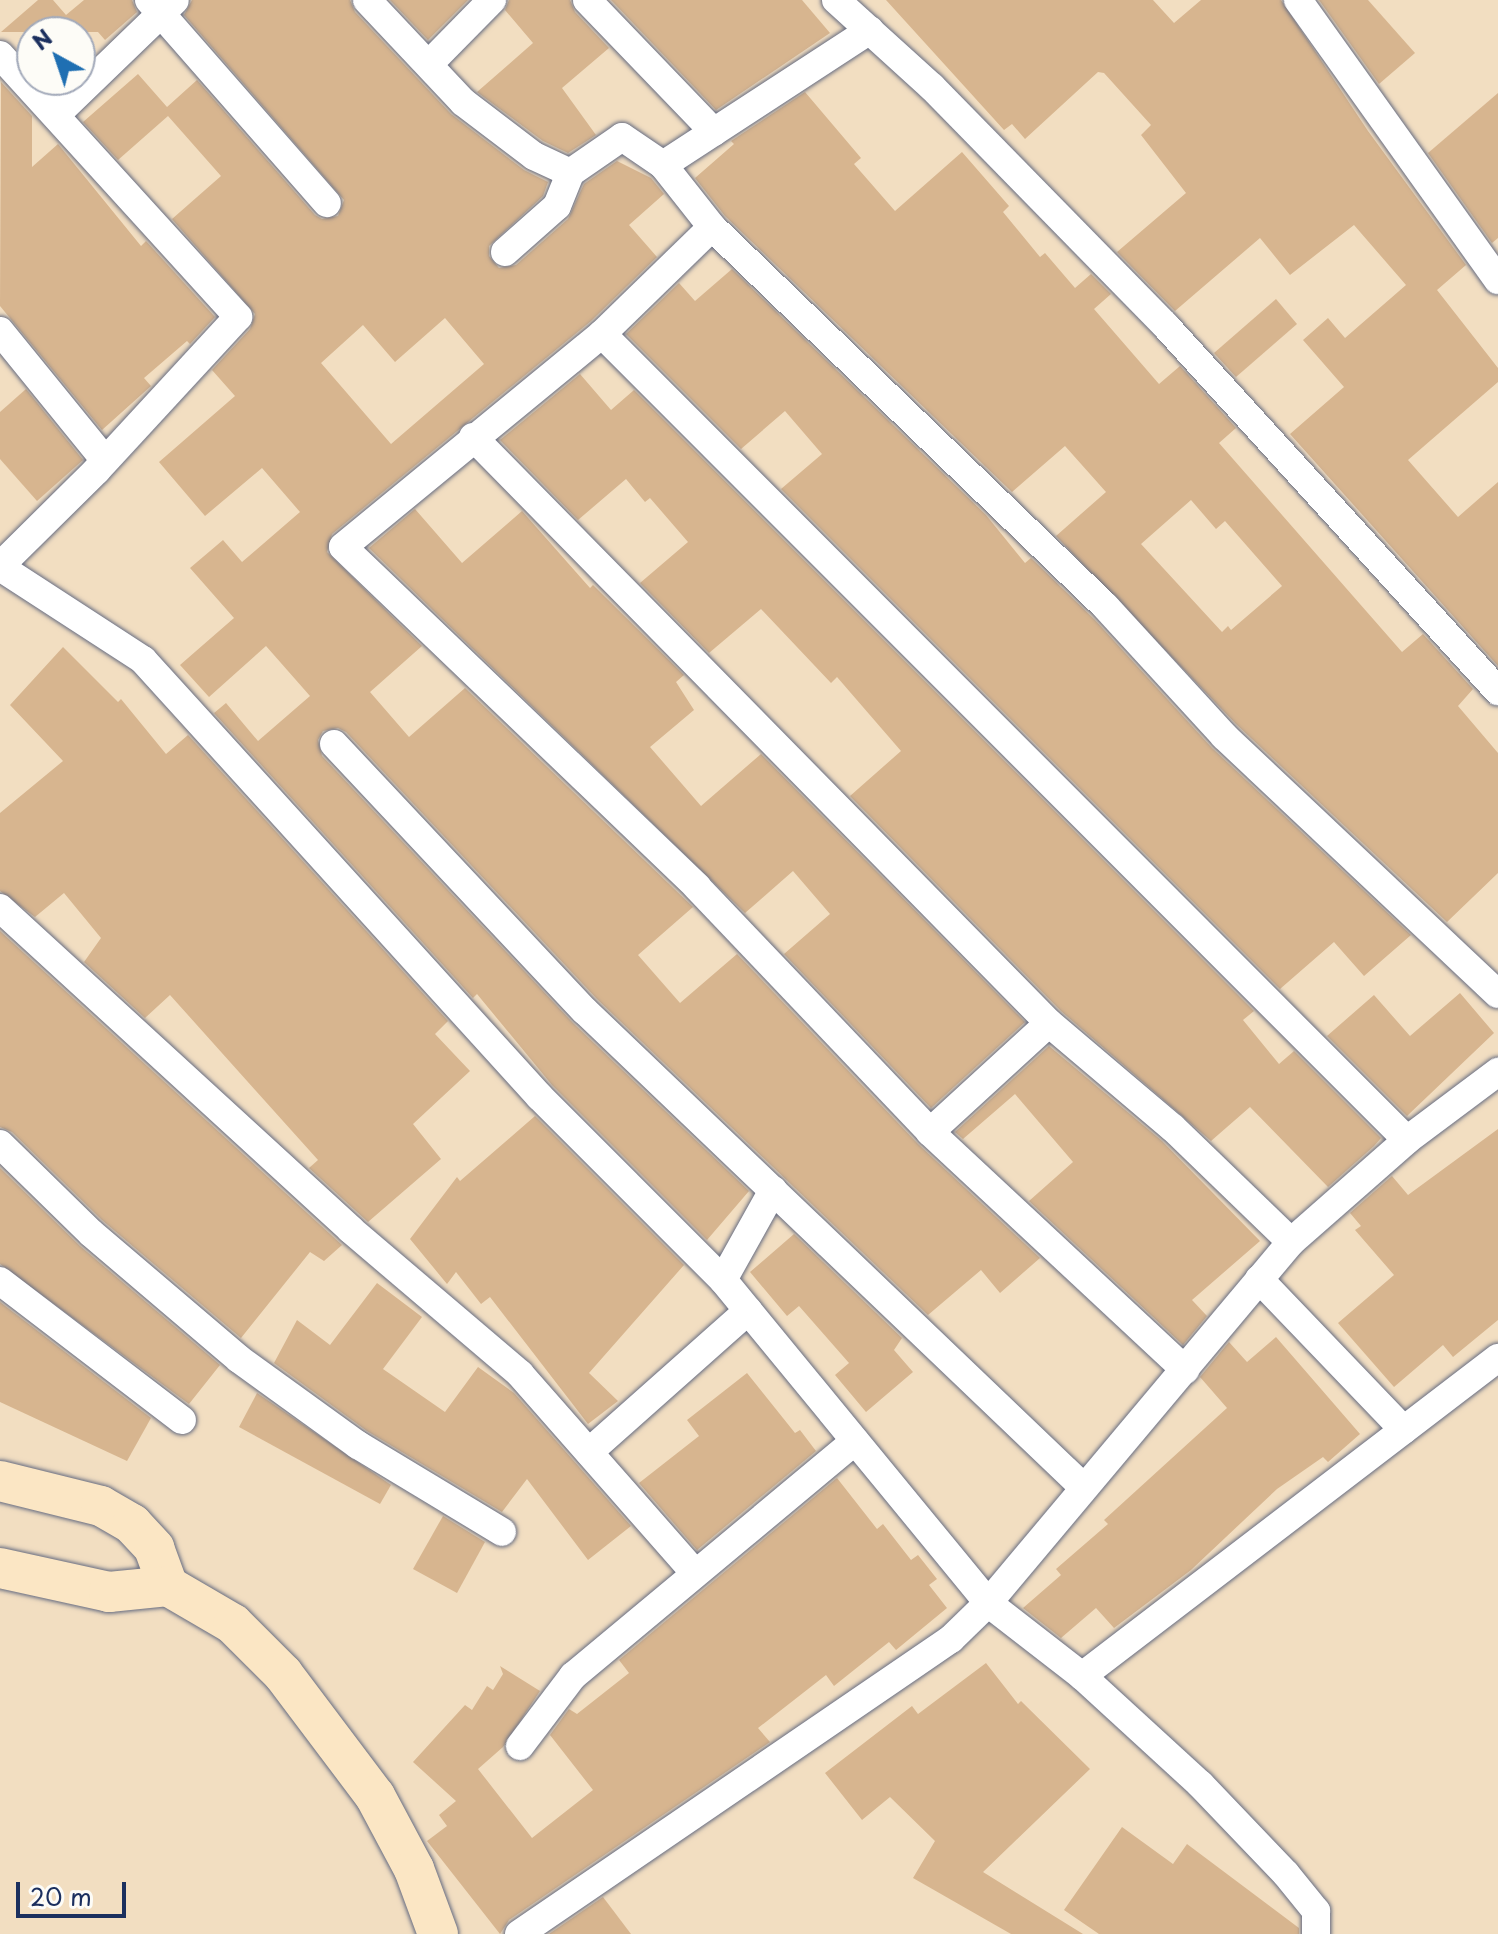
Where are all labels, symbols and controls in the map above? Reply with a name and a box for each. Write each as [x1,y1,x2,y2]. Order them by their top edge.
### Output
north arrow [16,16,96,96]
text: N [24,21,59,57]
scale bar [20,1866,130,1916]
text: 20 m [30,1878,92,1914]

